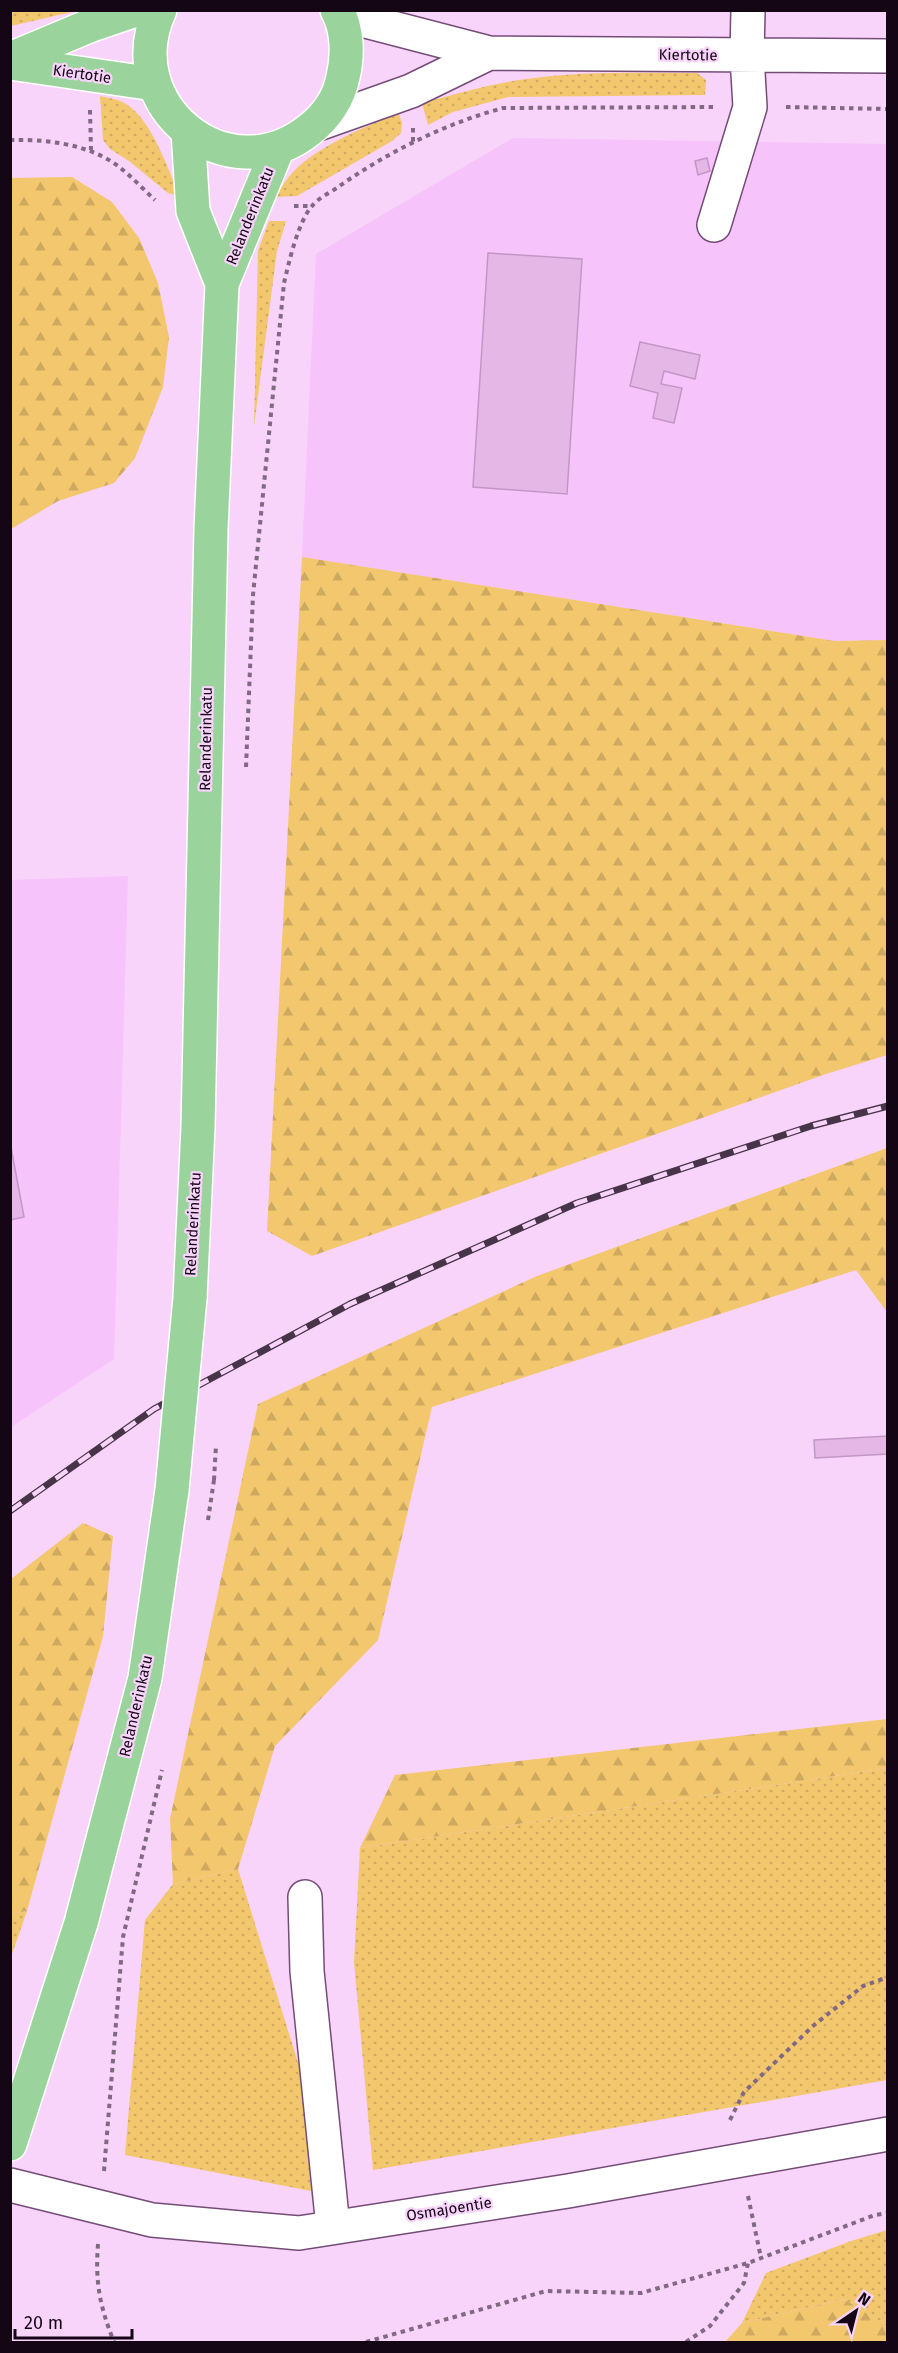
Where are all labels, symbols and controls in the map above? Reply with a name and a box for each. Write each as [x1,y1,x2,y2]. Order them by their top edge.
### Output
street label: Kiertotie [658,45,718,65]
street label: Kiertotie [52,61,112,87]
street label: Relanderinkatu [222,164,278,268]
street label: Relanderinkatu [196,687,216,791]
street label: Relanderinkatu [181,1172,205,1276]
street label: Relanderinkatu [116,1653,156,1759]
street label: Osmajoentie [405,2193,493,2225]
north arrow [826,2281,886,2341]
text: N [855,2288,874,2310]
scale bar [15,2302,132,2340]
text: 20 m [24,2312,63,2334]

